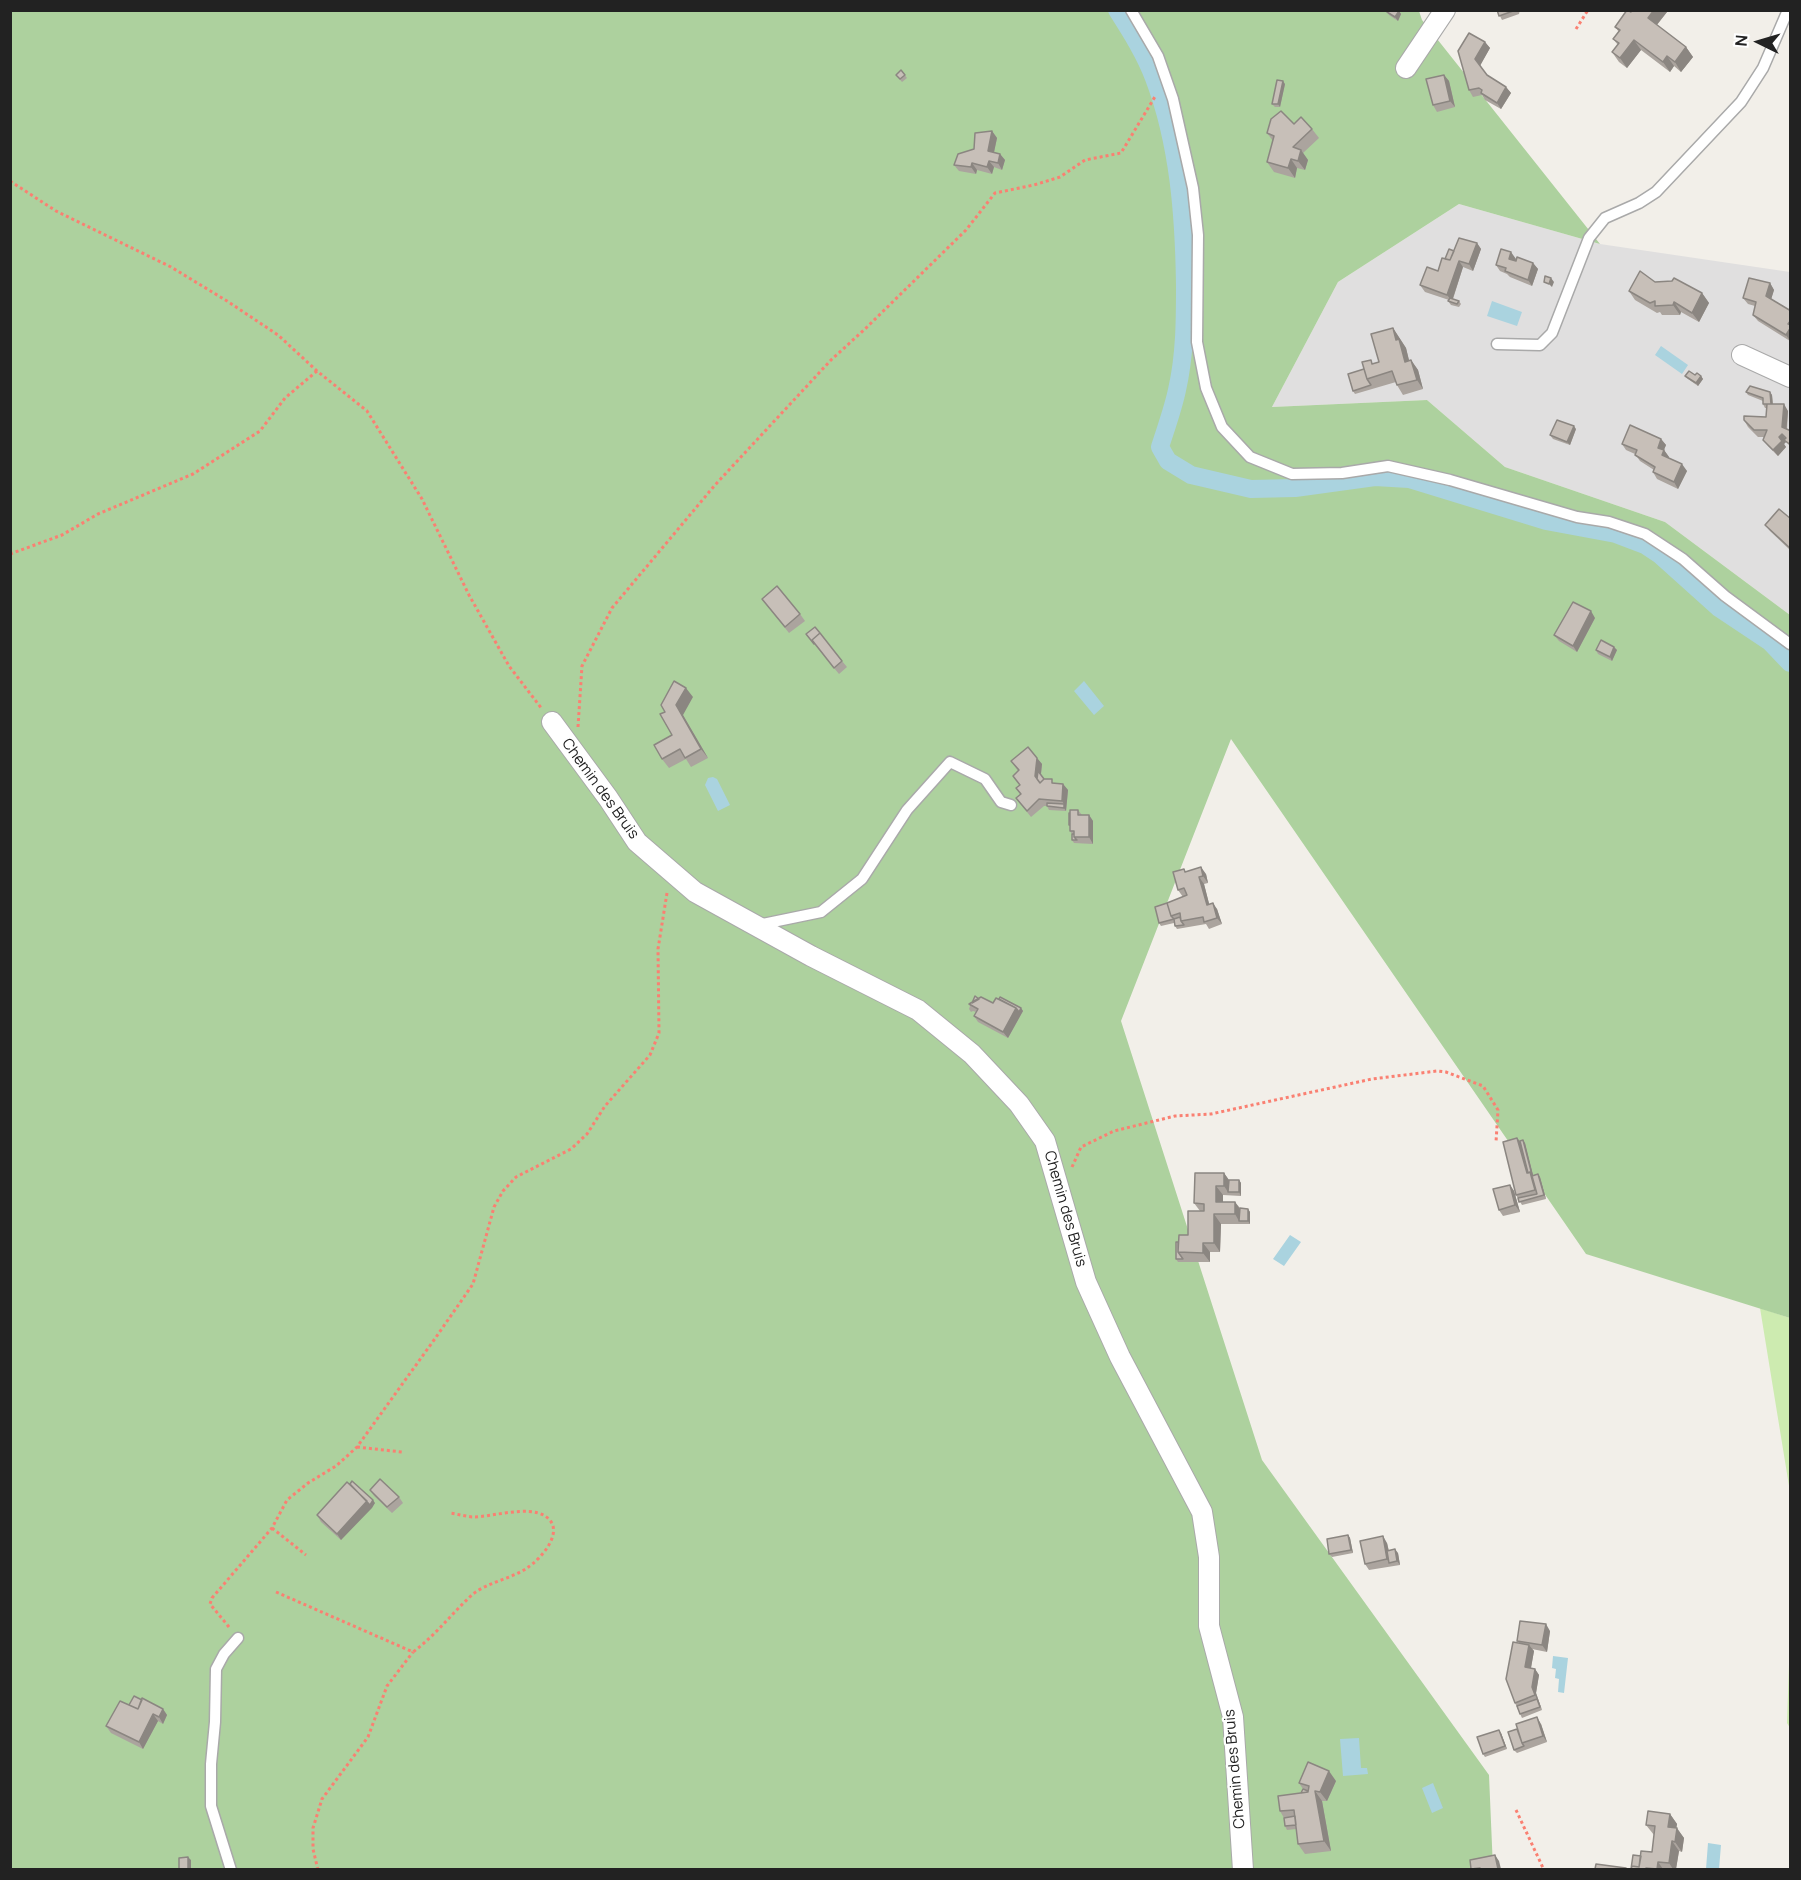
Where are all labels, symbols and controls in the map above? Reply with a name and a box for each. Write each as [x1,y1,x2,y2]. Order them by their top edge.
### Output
north arrow [1729,12,1789,72]
text: N [1730,34,1753,47]
street label: Chemin des Bruis [558,735,642,843]
street label: Chemin des Bruis [1040,1149,1090,1269]
street label: Chemin des Bruis [1221,1709,1249,1829]

